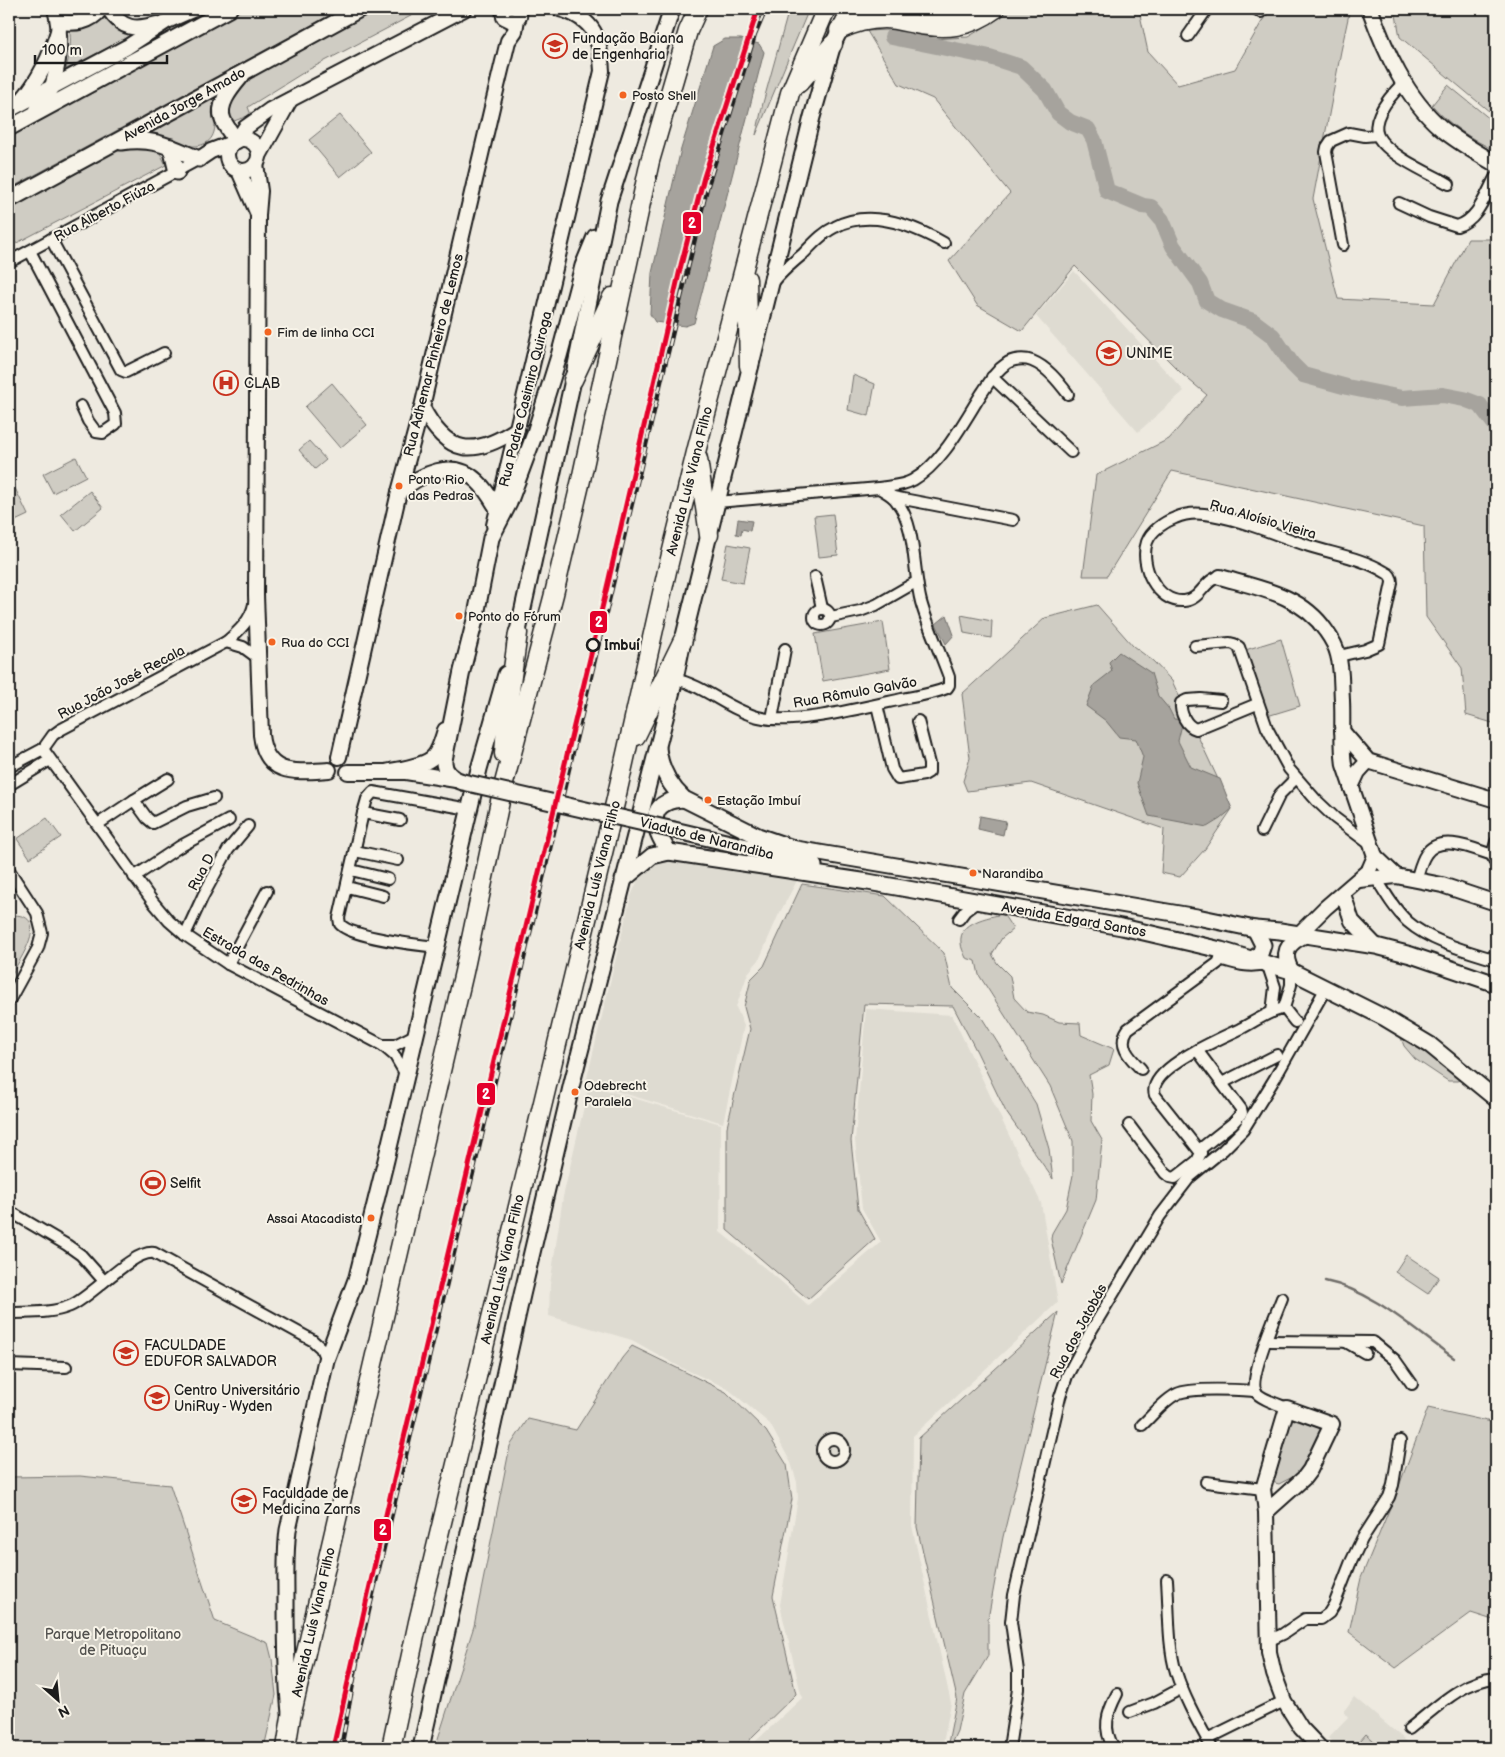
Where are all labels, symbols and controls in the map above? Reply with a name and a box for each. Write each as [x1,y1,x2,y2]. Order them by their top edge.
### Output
place label: Fundação Baiana de Engenharia [572,30,684,63]
scale bar [35,32,168,64]
school or university icon: Fundação Baiana de Engenharia [542,33,568,59]
text: 100 m [42,41,82,60]
street label: Avenida Jorge Amado [120,64,248,145]
place label: Posto Shell [632,88,696,104]
marker: Posto Shell [618,90,628,100]
street label: Rua Alberto Fiúza [51,178,158,245]
line badge: 2 [682,211,702,235]
text: 2 [688,215,697,232]
street label: Rua Adhemar Pinheiro de Lemos [400,252,467,458]
street label: Rua Padre Casimiro Quiroga [495,309,556,489]
place label: Fim de linha CCI [277,325,375,341]
marker: Fim de linha CCI [263,327,273,337]
school or university icon: UNIME [1096,340,1122,366]
place label: UNIME [1126,345,1172,362]
hospital icon: CLAB [213,370,239,396]
place label: CLAB [244,375,281,392]
street label: Avenida Luís Viana Filho [663,405,716,558]
place label: Ponto Rio das Pedras [408,472,474,504]
marker: Ponto Rio das Pedras [394,481,404,491]
street label: Rua Aloísio Vieira [1208,496,1318,543]
place label: Ponto do Fórum [468,609,561,625]
line badge: 2 [589,610,608,634]
marker: Ponto do Fórum [454,611,464,621]
text: 2 [595,614,604,631]
place label: Rua do CCI [281,635,349,651]
marker: Rua do CCI [267,637,277,647]
place label: Imbuí [604,637,640,654]
marker: Imbuí [586,638,600,652]
street label: Rua João José Recala [55,642,188,723]
street label: Rua Rômulo Galvão [792,673,918,712]
place label: Estação Imbuí [717,793,802,809]
marker: Estação Imbuí [703,795,713,805]
street label: Avenida Luís Viana Filho [571,799,624,952]
street label: Viaduto de Narandiba [638,814,776,863]
street label: Rua D [185,851,218,894]
place label: Narandiba [982,866,1043,882]
marker: Narandiba [968,868,978,878]
street label: Avenida Edgard Santos [1000,898,1148,941]
street label: Estrada das Pedrinhas [200,923,332,1010]
place label: Odebrecht Paralela [584,1078,646,1110]
line badge: 2 [476,1082,496,1106]
text: 2 [482,1086,491,1103]
marker: Odebrecht Paralela [570,1087,580,1097]
sports icon: Selfit [140,1170,166,1196]
place label: Selfit [170,1175,202,1192]
street label: Avenida Luís Viana Filho [477,1192,528,1346]
place label: Assai Atacadista [267,1211,362,1227]
marker: Assai Atacadista [366,1213,376,1223]
street label: Rua dos Jatobás [1046,1281,1111,1382]
place label: FACULDADE EDUFOR SALVADOR [144,1337,277,1370]
school or university icon: FACULDADE EDUFOR SALVADOR [113,1340,139,1366]
place label: Centro Universitário UniRuy - Wyden [174,1382,300,1415]
school or university icon: Centro Universitário UniRuy - Wyden [144,1385,170,1411]
place label: Faculdade de Medicina Zarns [262,1485,360,1518]
school or university icon: Faculdade de Medicina Zarns [231,1488,257,1514]
line badge: 2 [373,1518,392,1542]
text: 2 [379,1522,388,1539]
street label: Avenida Luís Viana Filho [288,1545,339,1699]
park label: Parque Metropolitano de Pituaçu [45,1626,181,1659]
north arrow [32,1674,82,1724]
text: N [55,1701,72,1721]

